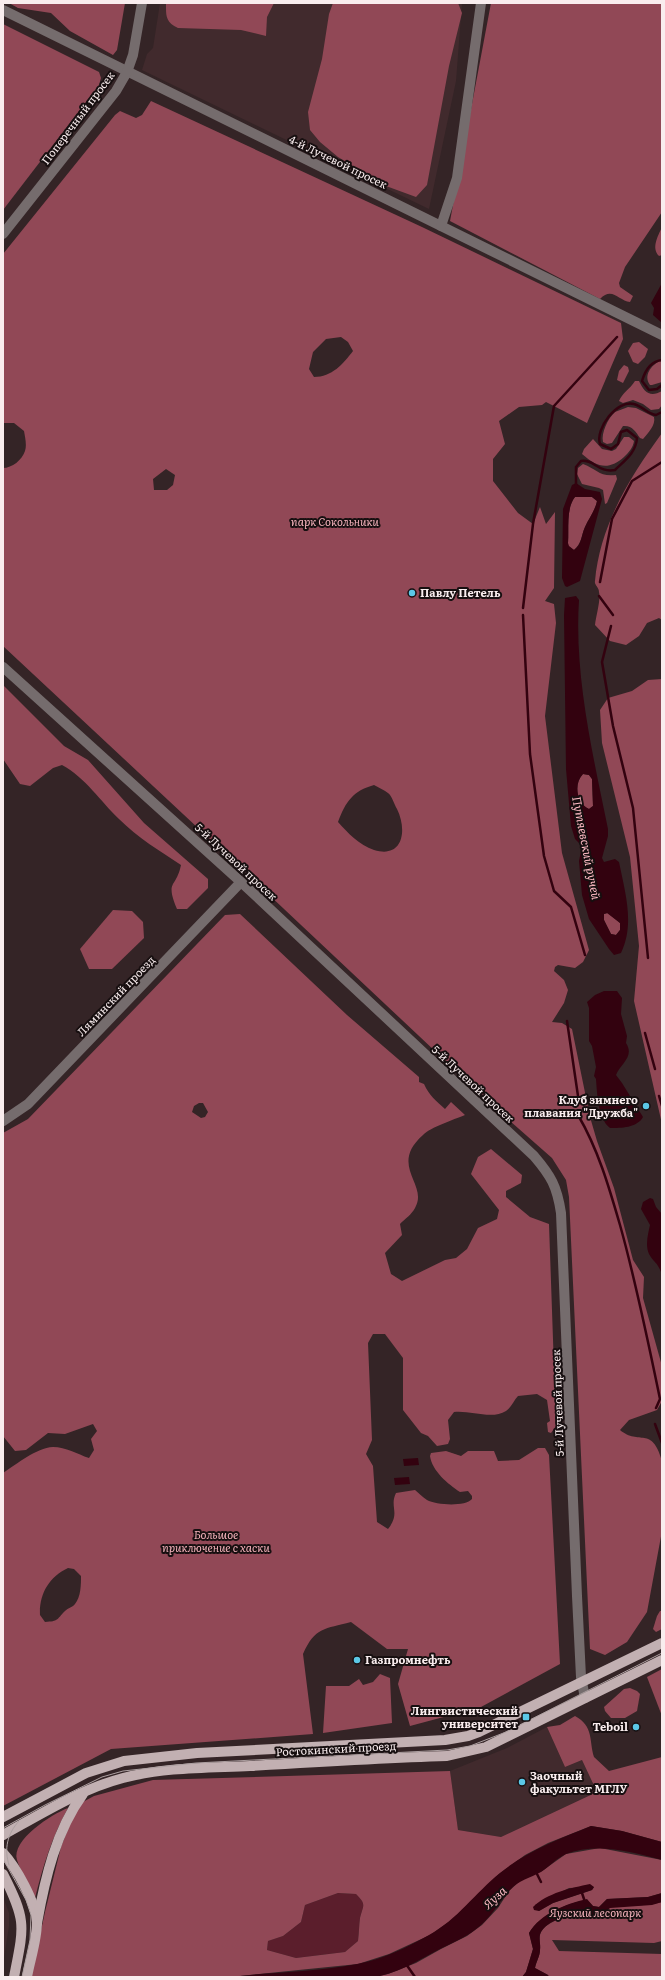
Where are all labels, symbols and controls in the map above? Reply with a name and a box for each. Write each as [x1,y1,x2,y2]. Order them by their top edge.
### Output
street label: Поперечный просек [37,67,118,167]
street label: 4-й Лучевой просек [287,130,391,192]
park label: парк Сокольники [291,513,379,529]
place label: Павлу Петель [420,584,501,600]
marker: Павлу Петель [407,588,417,598]
water label: Путяевский ручей [568,795,606,902]
street label: 5-й Лучевой просек [192,819,282,904]
street label: Ляминский проезд [73,951,158,1039]
street label: 5-й Лучевой просек [429,1041,519,1126]
place label: Клуб зимнего плавания "Дружба" [524,1091,638,1120]
marker: Клуб зимнего плавания "Дружба" [641,1101,651,1111]
street label: 5-й Лучевой просек [547,1349,567,1457]
park label: Большое приключение с хаски [162,1526,270,1555]
place label: Газпромнефть [365,1651,451,1667]
marker: Газпромнефть [352,1655,362,1665]
place label: Лингвистический университет [411,1702,518,1731]
marker: Лингвистический университет [521,1712,531,1722]
place label: Teboil [592,1718,628,1734]
marker: Teboil [631,1722,641,1732]
street label: Ростокинский проезд [275,1737,397,1759]
place label: Заочный факультет МГЛУ [530,1767,628,1796]
marker: Заочный факультет МГЛУ [517,1777,527,1787]
water label: Яуза [478,1881,510,1913]
park label: Яузский лесопарк [549,1904,641,1920]

